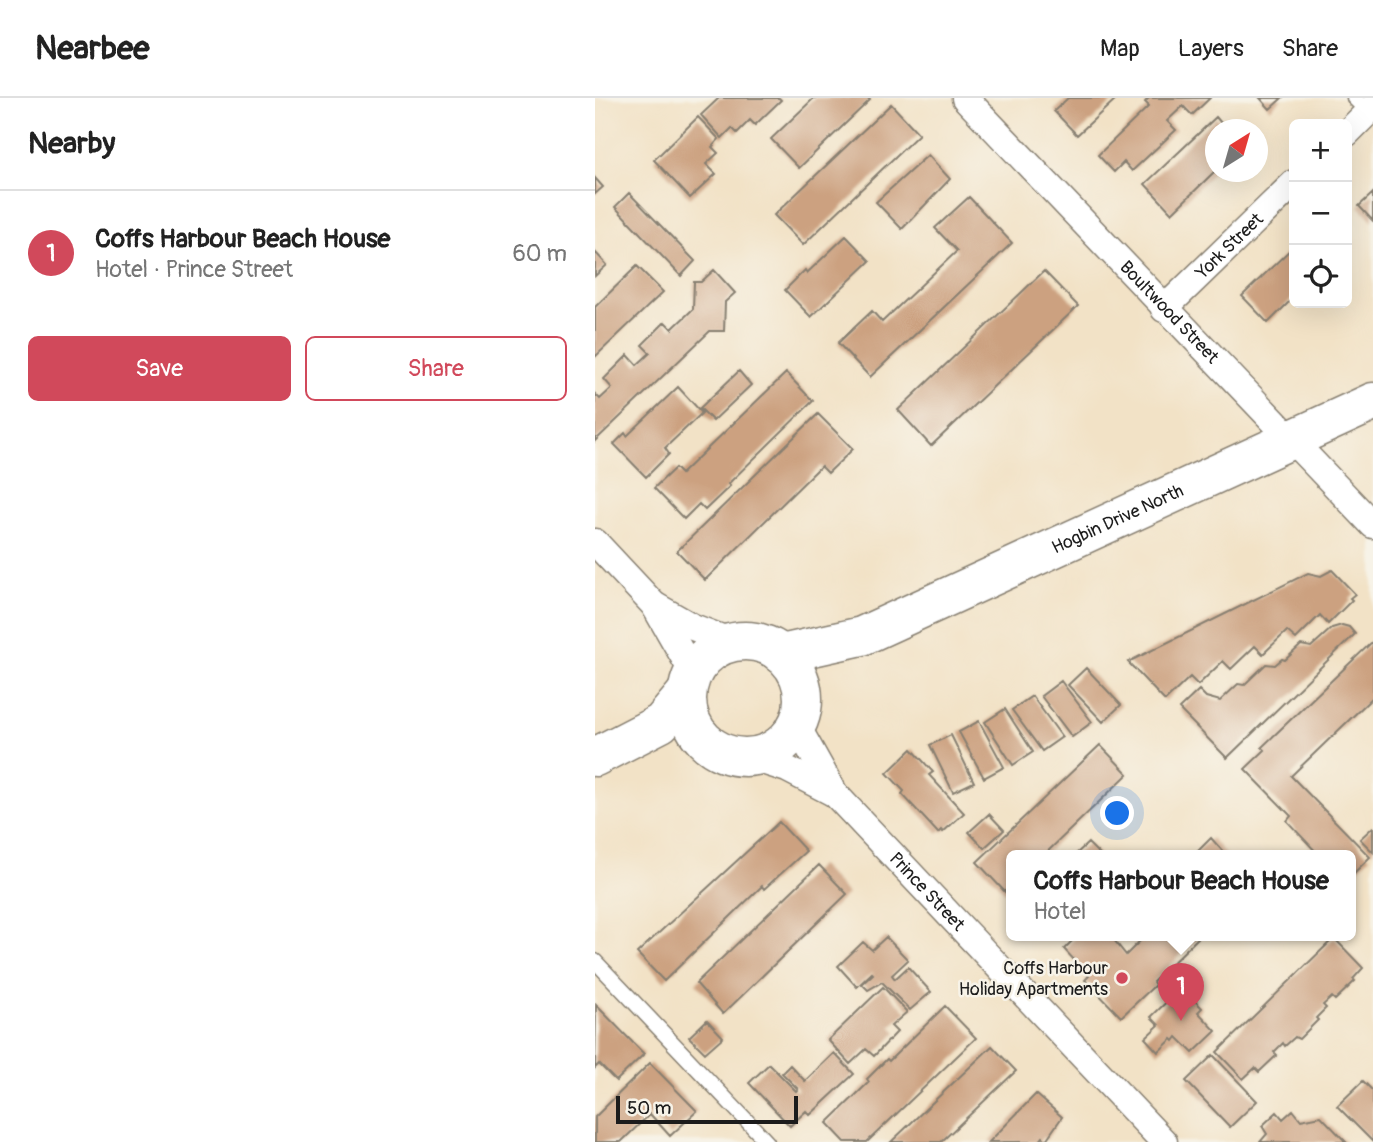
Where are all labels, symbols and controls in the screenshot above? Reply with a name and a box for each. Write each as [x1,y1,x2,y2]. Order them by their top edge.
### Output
text: Nearbee [35,28,149,69]
text: Map [1100,34,1140,63]
text: Layers [1178,34,1244,63]
text: Share [1282,34,1338,63]
north arrow [1205,119,1268,182]
map controls [1289,119,1352,308]
button: + [1289,119,1352,182]
text: Nearby [28,125,115,162]
button: − [1289,182,1352,245]
street label: York Street [1190,207,1268,284]
text: Coffs Harbour Beach House [95,223,390,255]
text: 1 [47,239,56,268]
text: 60 m [512,239,567,268]
button: locate [1289,245,1352,308]
text: Hotel · Prince Street [95,255,293,284]
street label: Boultwood Street [1115,256,1224,369]
button: Save [28,336,291,401]
button: Share [305,336,567,401]
street label: Hogbin Drive North [1048,479,1187,559]
your location [1100,796,1134,830]
street label: Prince Street [884,847,970,936]
popup [1006,850,1356,941]
text: Coffs Harbour Beach House [1033,865,1329,897]
text: Hotel [1033,897,1086,926]
place label: Coffs Harbour Holiday Apartments [959,957,1109,1001]
pin: 1 [1158,963,1204,1021]
marker: Coffs Harbour Holiday Apartments [1114,970,1130,986]
scale bar [616,1093,798,1125]
text: 50 m [627,1096,671,1120]

